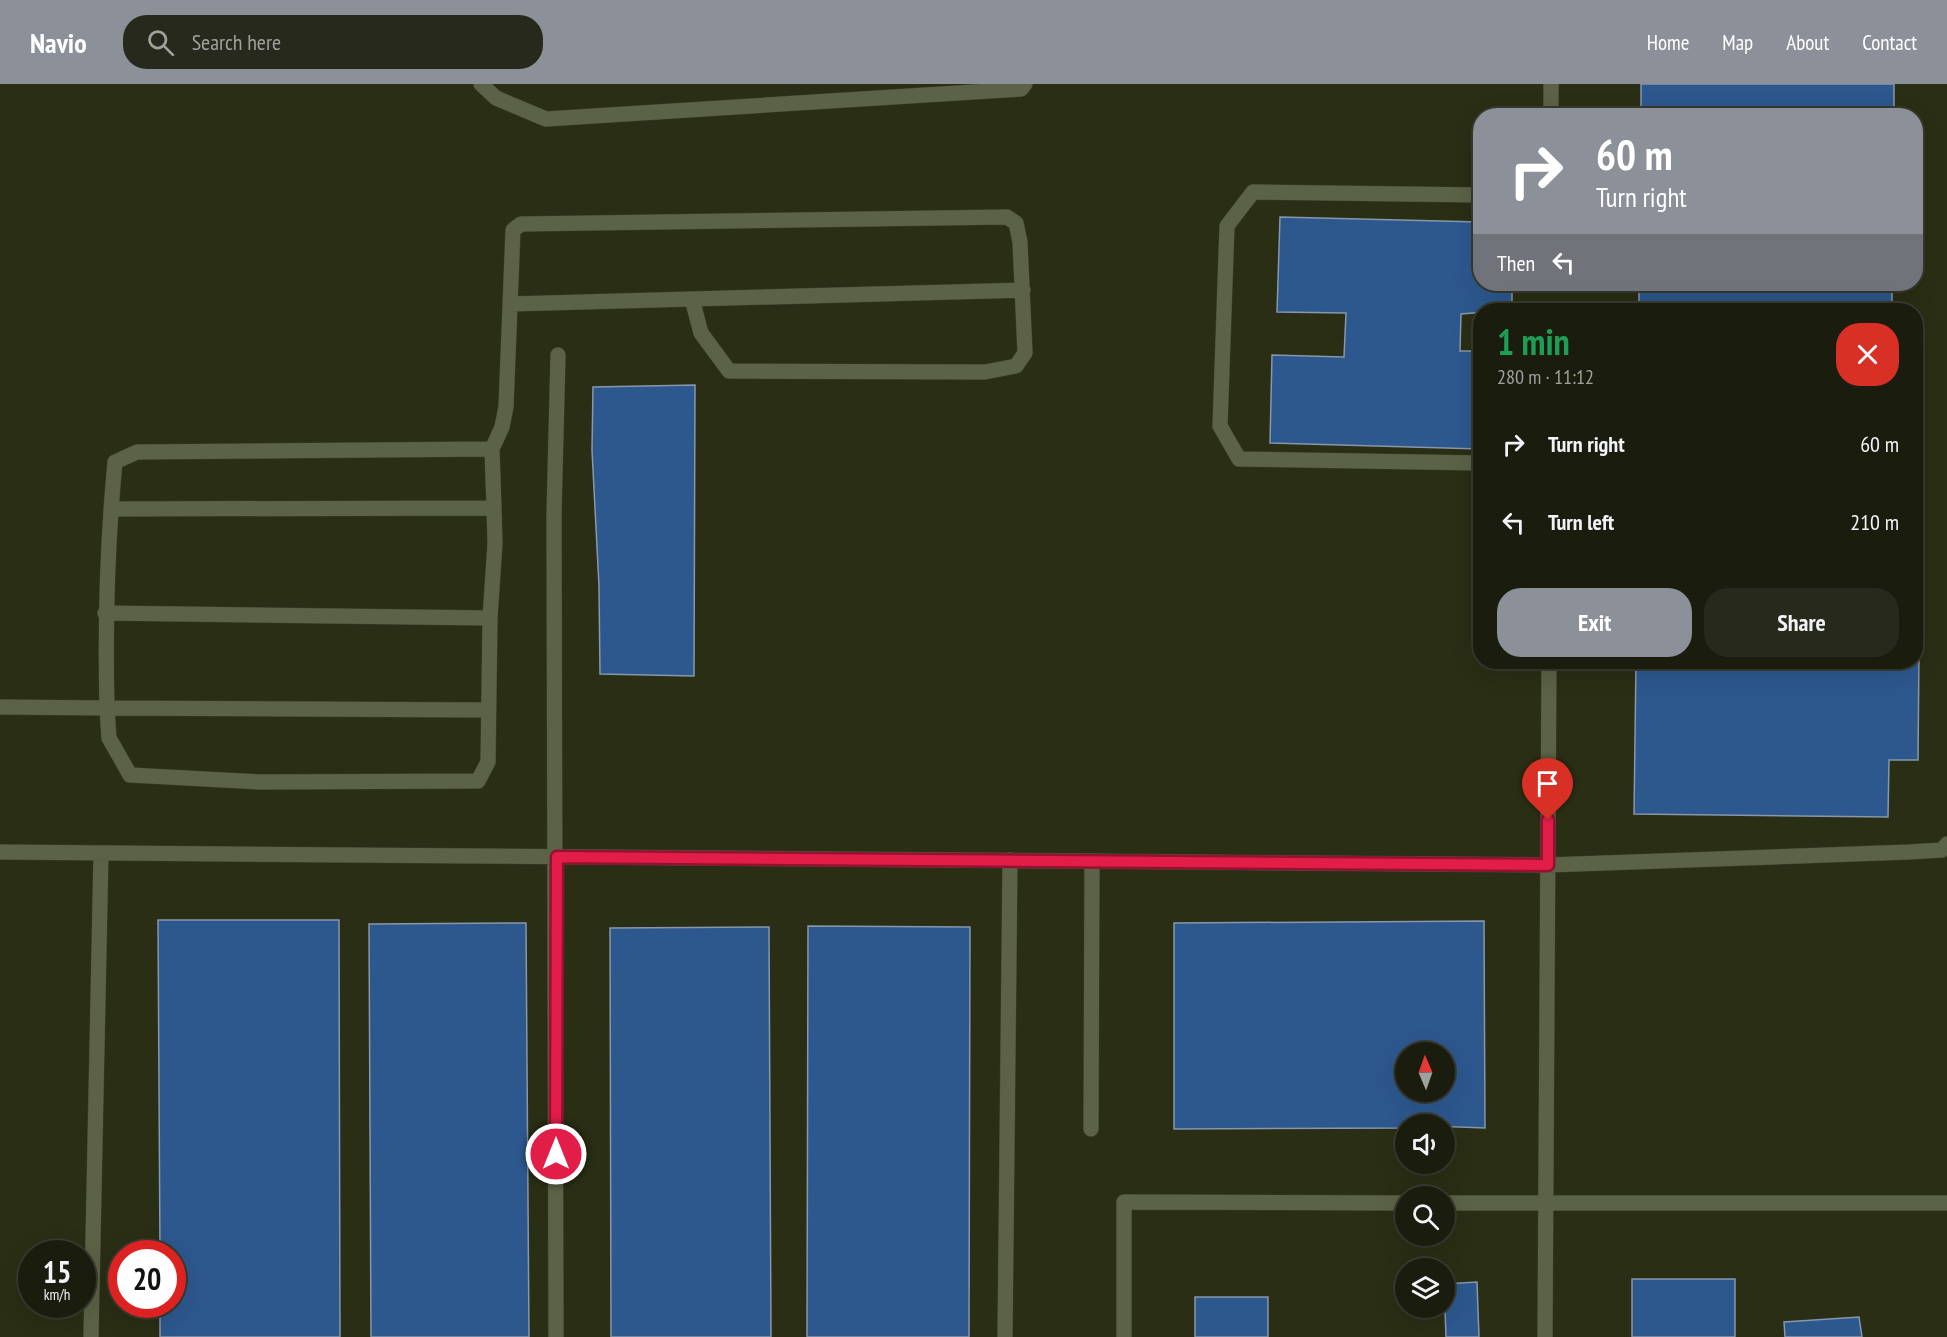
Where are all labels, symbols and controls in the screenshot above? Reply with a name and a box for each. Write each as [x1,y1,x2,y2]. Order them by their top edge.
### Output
search box [123,15,543,69]
text: Navio [30,24,87,61]
icon: search [144,26,177,59]
text: Search here [192,28,281,56]
text: Home [1647,29,1689,56]
text: Map [1722,29,1753,56]
text: About [1786,29,1829,56]
text: Contact [1862,29,1917,56]
text: 60 m [1596,127,1673,182]
icon: right [1497,132,1575,210]
text: Turn right [1596,180,1687,214]
icon: left [1547,246,1580,279]
text: Then [1497,249,1535,277]
text: 1 min [1497,318,1570,365]
button: close [1836,323,1899,386]
text: 280 m · 11:12 [1497,364,1594,390]
icon: right [1497,428,1530,461]
text: Turn right [1548,430,1625,458]
text: 60 m [1860,430,1899,458]
icon: left [1497,506,1530,539]
text: Turn left [1548,508,1614,536]
text: 210 m [1850,508,1899,536]
button: Exit [1497,588,1692,657]
button: Share [1704,588,1899,657]
pin [1522,758,1573,820]
icon: arrive [1531,767,1564,800]
north arrow [1395,1042,1455,1102]
map controls [1395,1042,1455,1318]
button: sound [1395,1114,1455,1174]
position arrow [524,1122,588,1186]
button: search [1395,1186,1455,1246]
speed limit sign: 20 [108,1240,186,1318]
text: 15 [43,1252,71,1291]
button: layers [1395,1258,1455,1318]
text: km/h [44,1285,70,1304]

